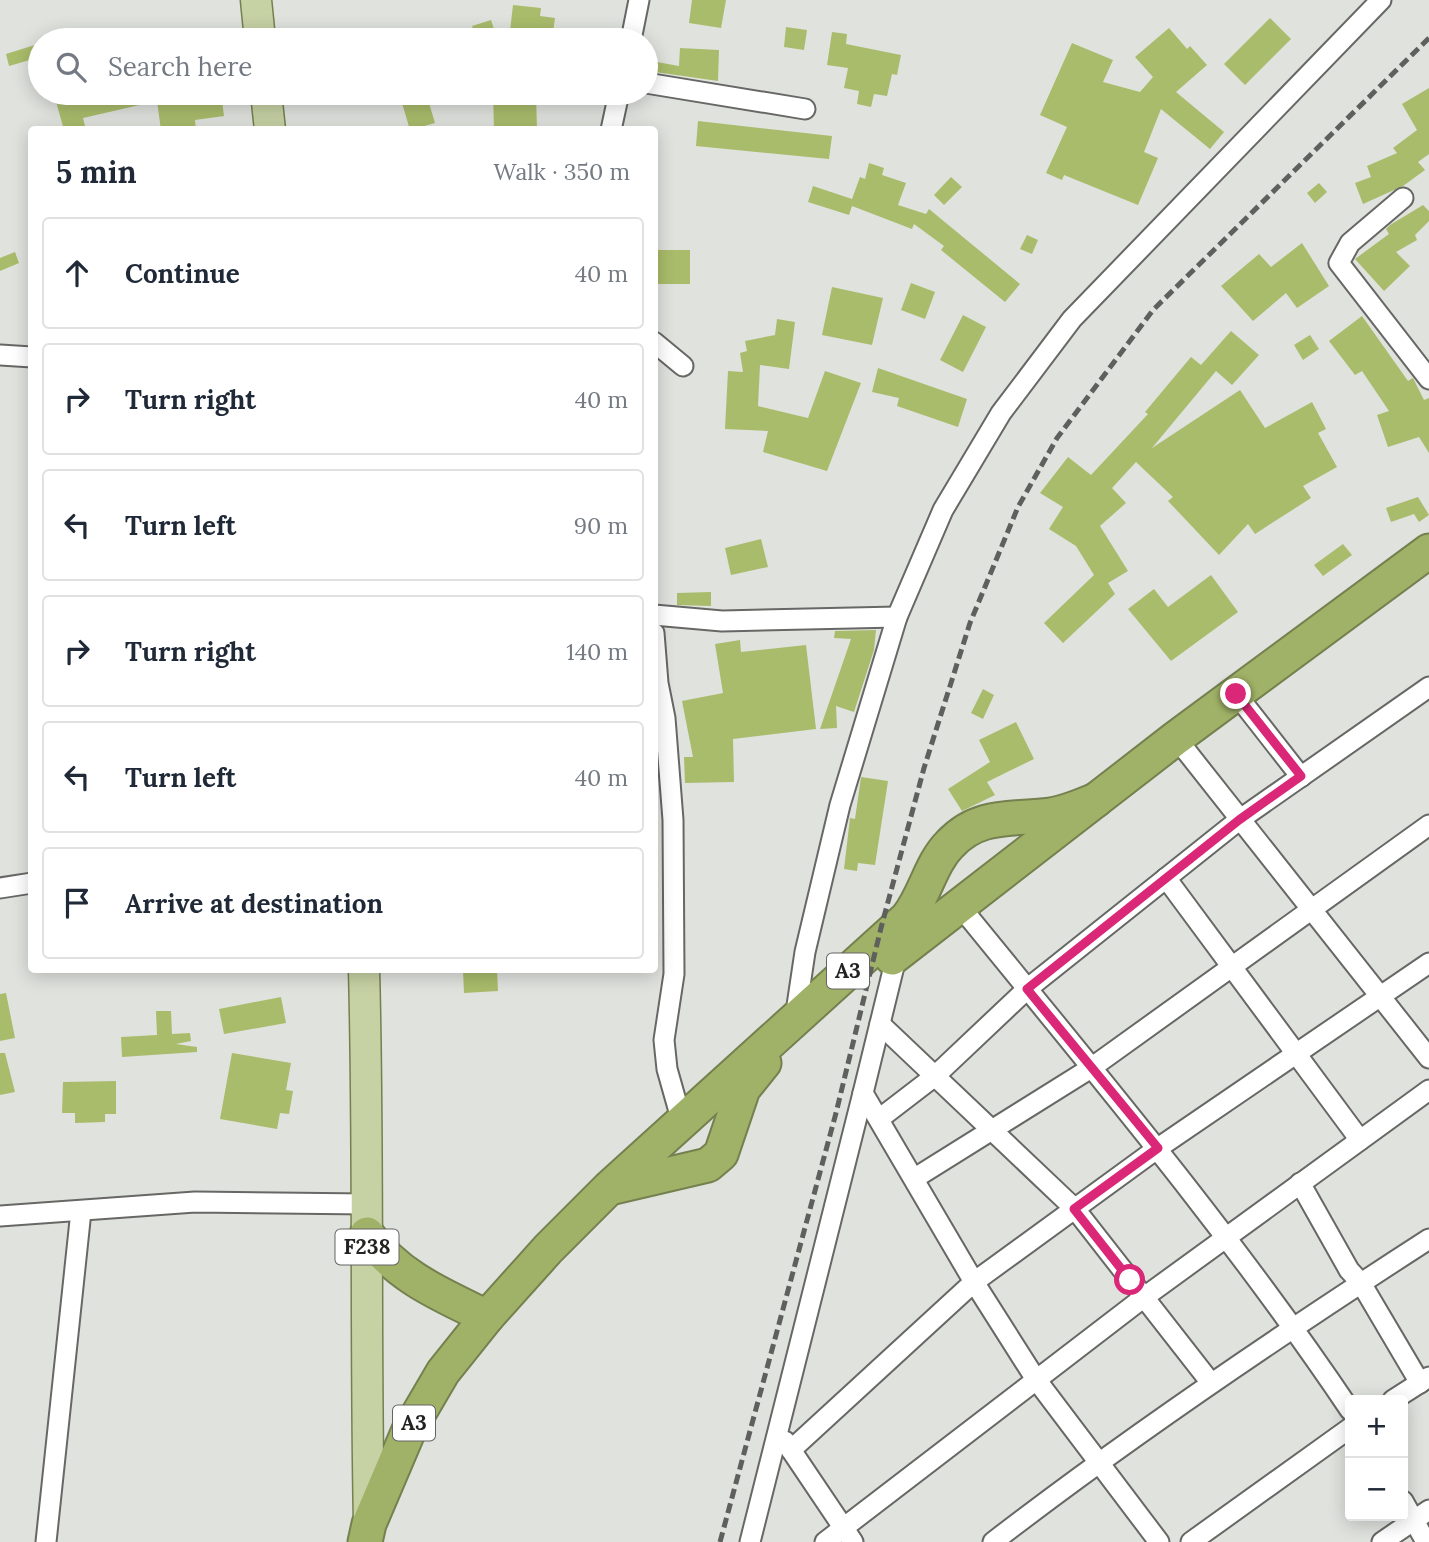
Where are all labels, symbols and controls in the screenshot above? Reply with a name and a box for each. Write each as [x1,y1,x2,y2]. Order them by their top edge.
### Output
search box [28,28,658,105]
icon: search [52,48,90,86]
text: Search here [108,50,252,83]
text: 5 min [56,153,137,191]
text: Walk · 350 m [493,157,630,186]
icon: ahead [58,254,96,292]
text: Continue [125,257,240,290]
text: 40 m [575,259,628,288]
icon: right [58,380,96,418]
text: Turn right [125,383,256,416]
text: 40 m [575,385,628,414]
icon: left [58,506,96,544]
text: Turn left [125,509,236,542]
text: 90 m [574,511,628,540]
icon: right [58,632,96,670]
text: Turn right [125,635,256,668]
text: 140 m [566,637,628,666]
route end [1220,678,1251,709]
icon: left [58,758,96,796]
text: Turn left [125,761,236,794]
text: 40 m [575,763,628,792]
icon: arrive [58,884,96,922]
text: Arrive at destination [125,887,383,920]
road number: A3 [827,954,869,988]
road number: F238 [336,1230,398,1264]
route start [1114,1264,1145,1295]
map controls [1345,1395,1408,1521]
button: + [1345,1395,1408,1458]
road number: A3 [393,1406,435,1440]
button: − [1345,1458,1408,1521]

